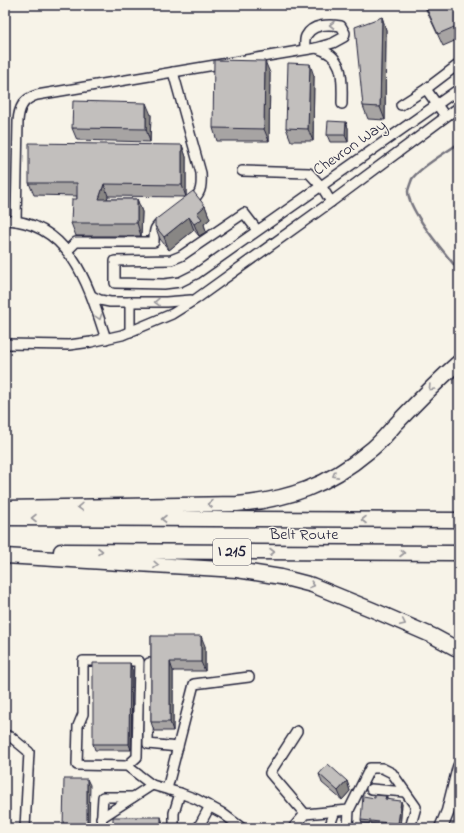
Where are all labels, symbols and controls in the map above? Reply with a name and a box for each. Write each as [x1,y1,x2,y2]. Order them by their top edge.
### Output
one-way arrow [329,21,335,29]
street label: Chevron Way [308,114,392,182]
one-way arrow [154,298,160,306]
one-way arrow [94,313,103,320]
one-way arrow [428,383,436,391]
one-way arrow [332,471,339,478]
one-way arrow [207,500,213,509]
one-way arrow [77,503,83,511]
one-way arrow [31,514,37,522]
one-way arrow [161,515,167,523]
one-way arrow [361,516,367,524]
street label: Belt Route [269,523,339,547]
road number: I 215 [213,539,251,565]
one-way arrow [97,547,103,555]
one-way arrow [269,548,275,556]
one-way arrow [399,548,405,557]
one-way arrow [153,561,159,570]
one-way arrow [308,580,315,589]
one-way arrow [398,618,406,626]

